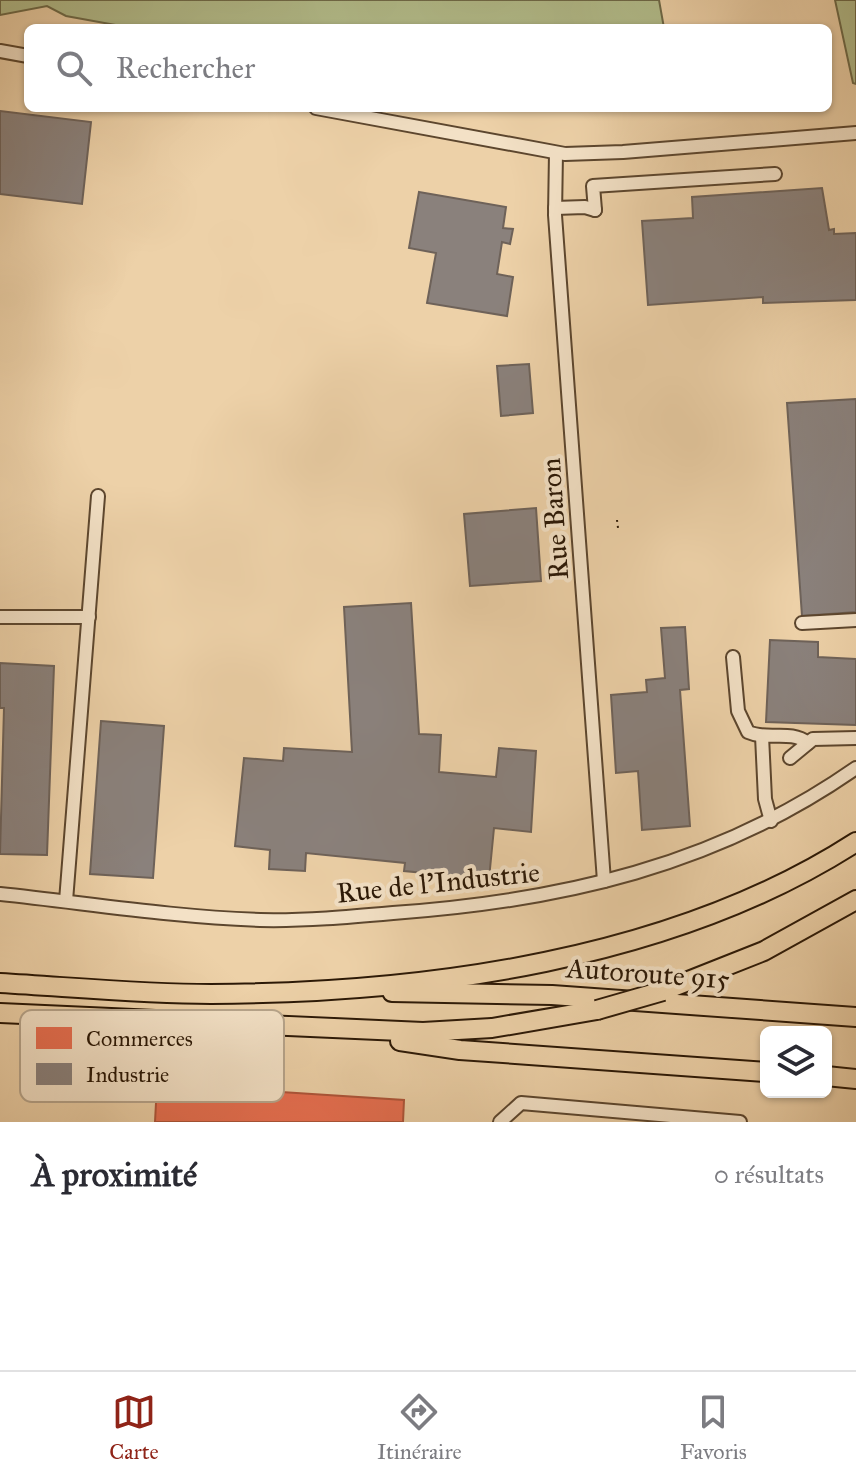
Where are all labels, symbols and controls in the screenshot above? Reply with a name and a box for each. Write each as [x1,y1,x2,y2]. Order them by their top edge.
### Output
search box [24,24,832,112]
icon: search [52,46,96,90]
text: Rechercher [116,50,255,86]
street label: Rue Baron [533,457,576,581]
street label: Rue de l'Industrie [335,854,541,911]
street label: Autoroute 915 [564,950,731,997]
legend [20,1010,284,1102]
text: Commerces [86,1025,193,1052]
map controls [760,1026,832,1098]
button: layers [760,1026,832,1098]
text: Industrie [86,1061,169,1088]
text: À proximité [32,1154,197,1195]
text: 0 résultats [714,1158,824,1190]
tab: Carte [109,1390,159,1465]
tab: Itinéraire [377,1390,462,1465]
tab: Favoris [680,1390,747,1465]

